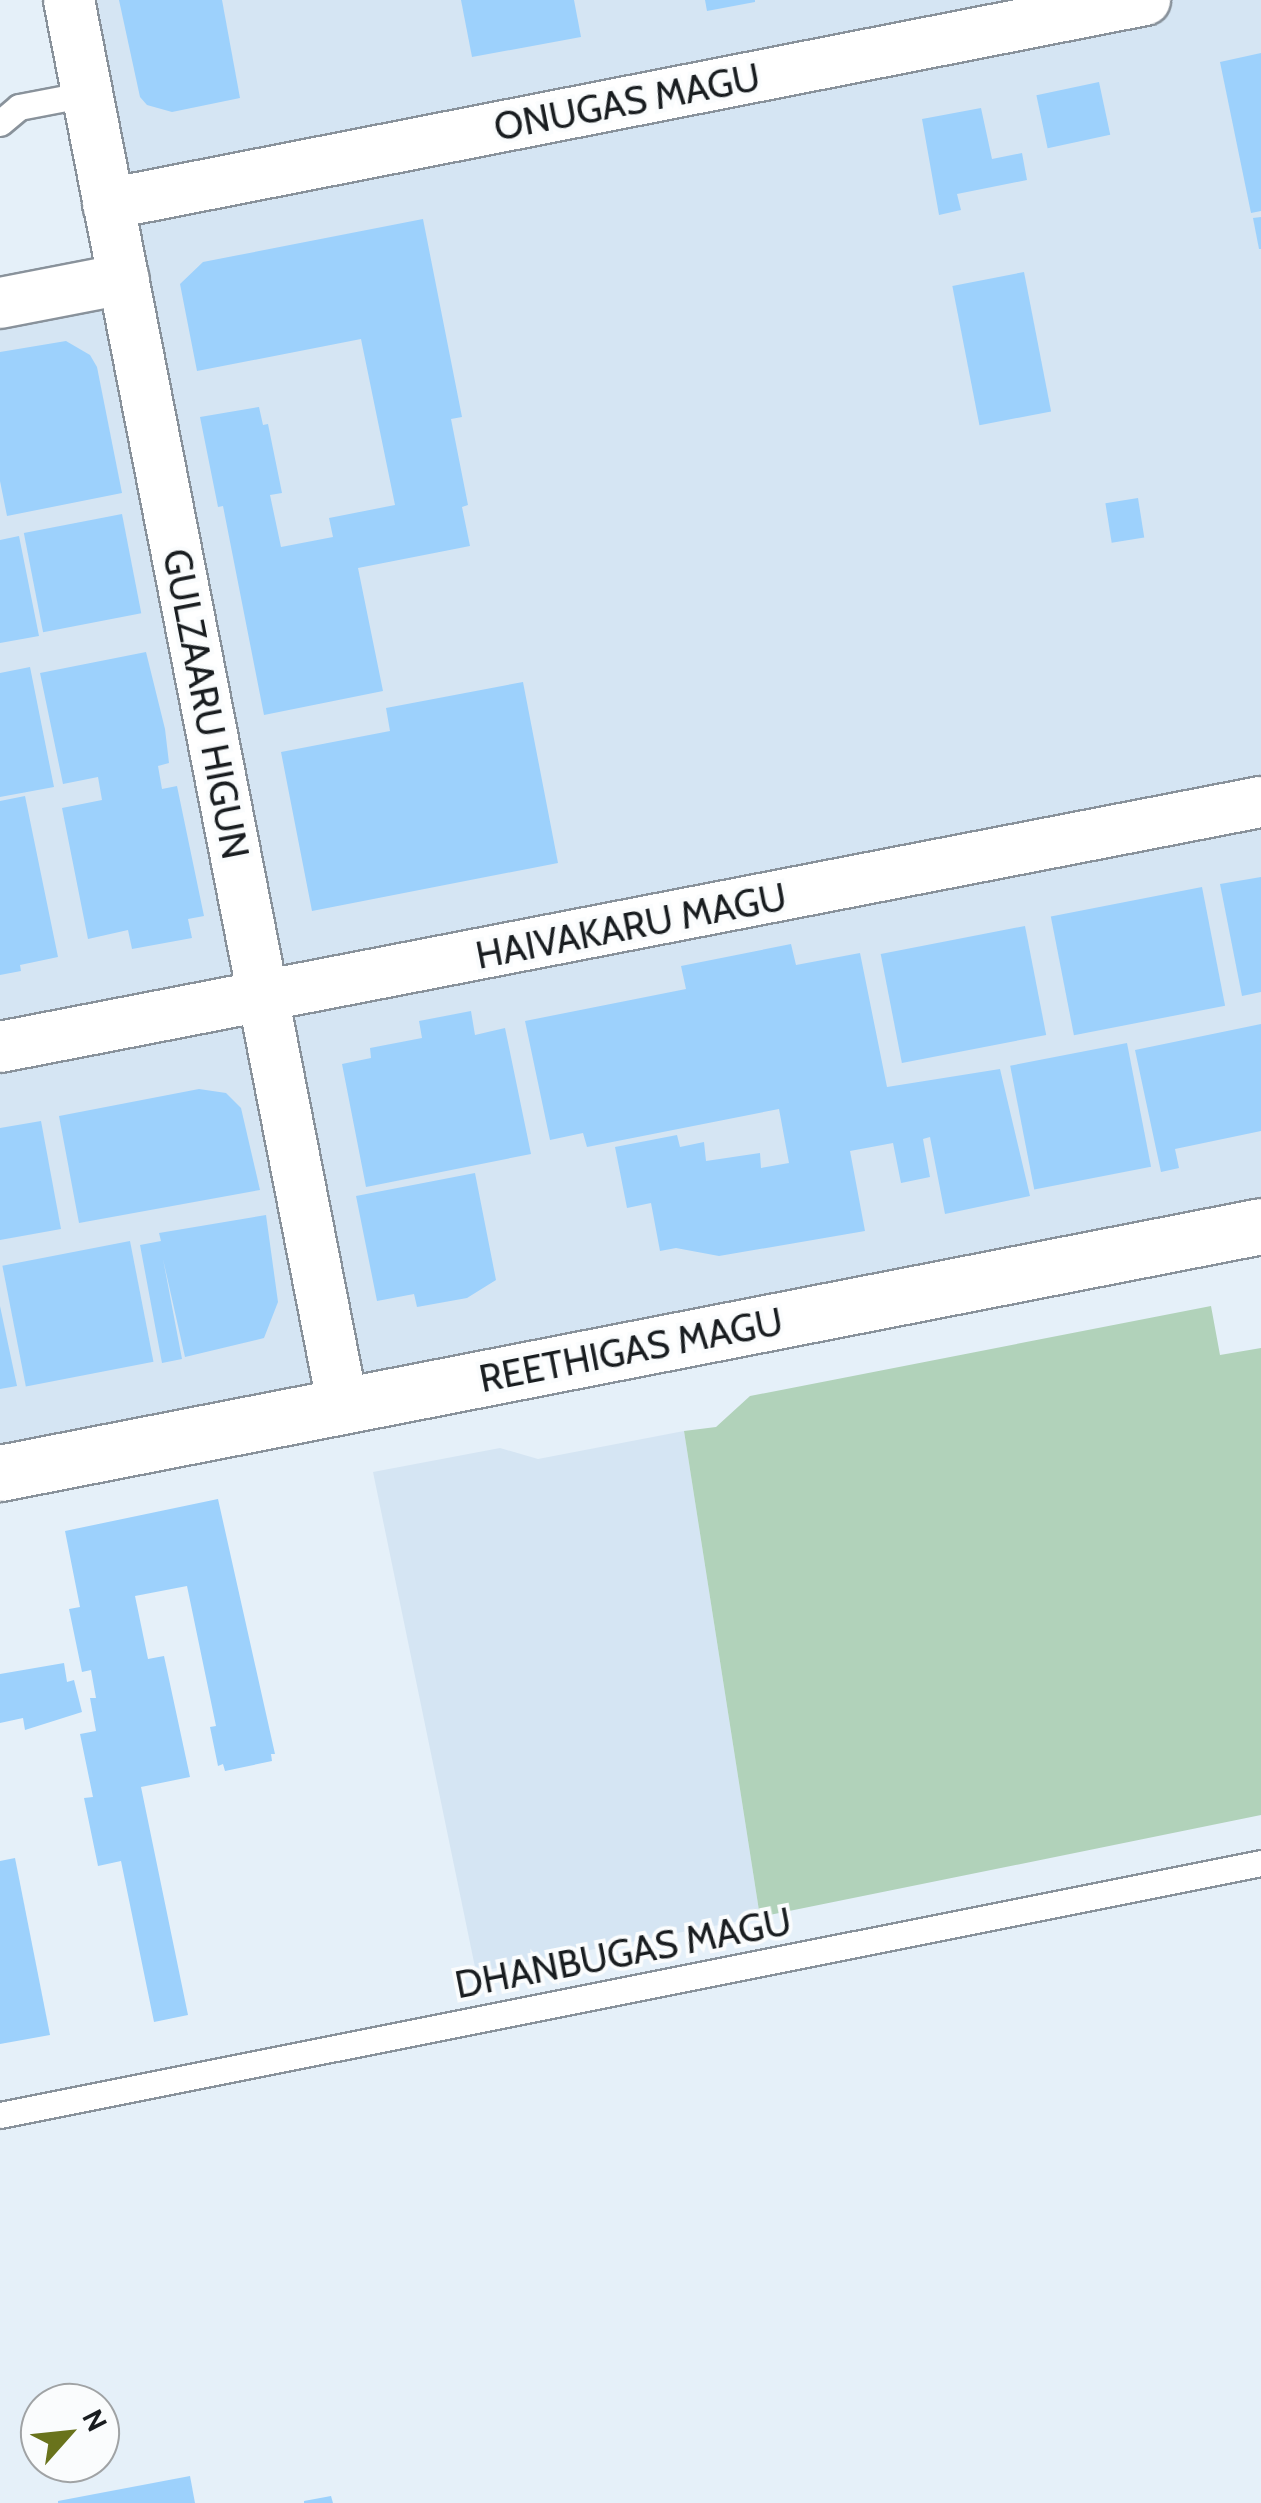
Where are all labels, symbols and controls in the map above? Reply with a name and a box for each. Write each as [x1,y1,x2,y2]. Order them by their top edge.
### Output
street label: ONUGAS MAGU [490,54,764,150]
street label: GULZAARU HIGUN [154,545,258,863]
street label: HAIVAKARU MAGU [472,874,790,978]
street label: REETHIGAS MAGU [475,1298,787,1402]
street label: DHANBUGAS MAGU [451,1898,795,2008]
north arrow [20,2383,120,2483]
text: N [75,2404,115,2437]

